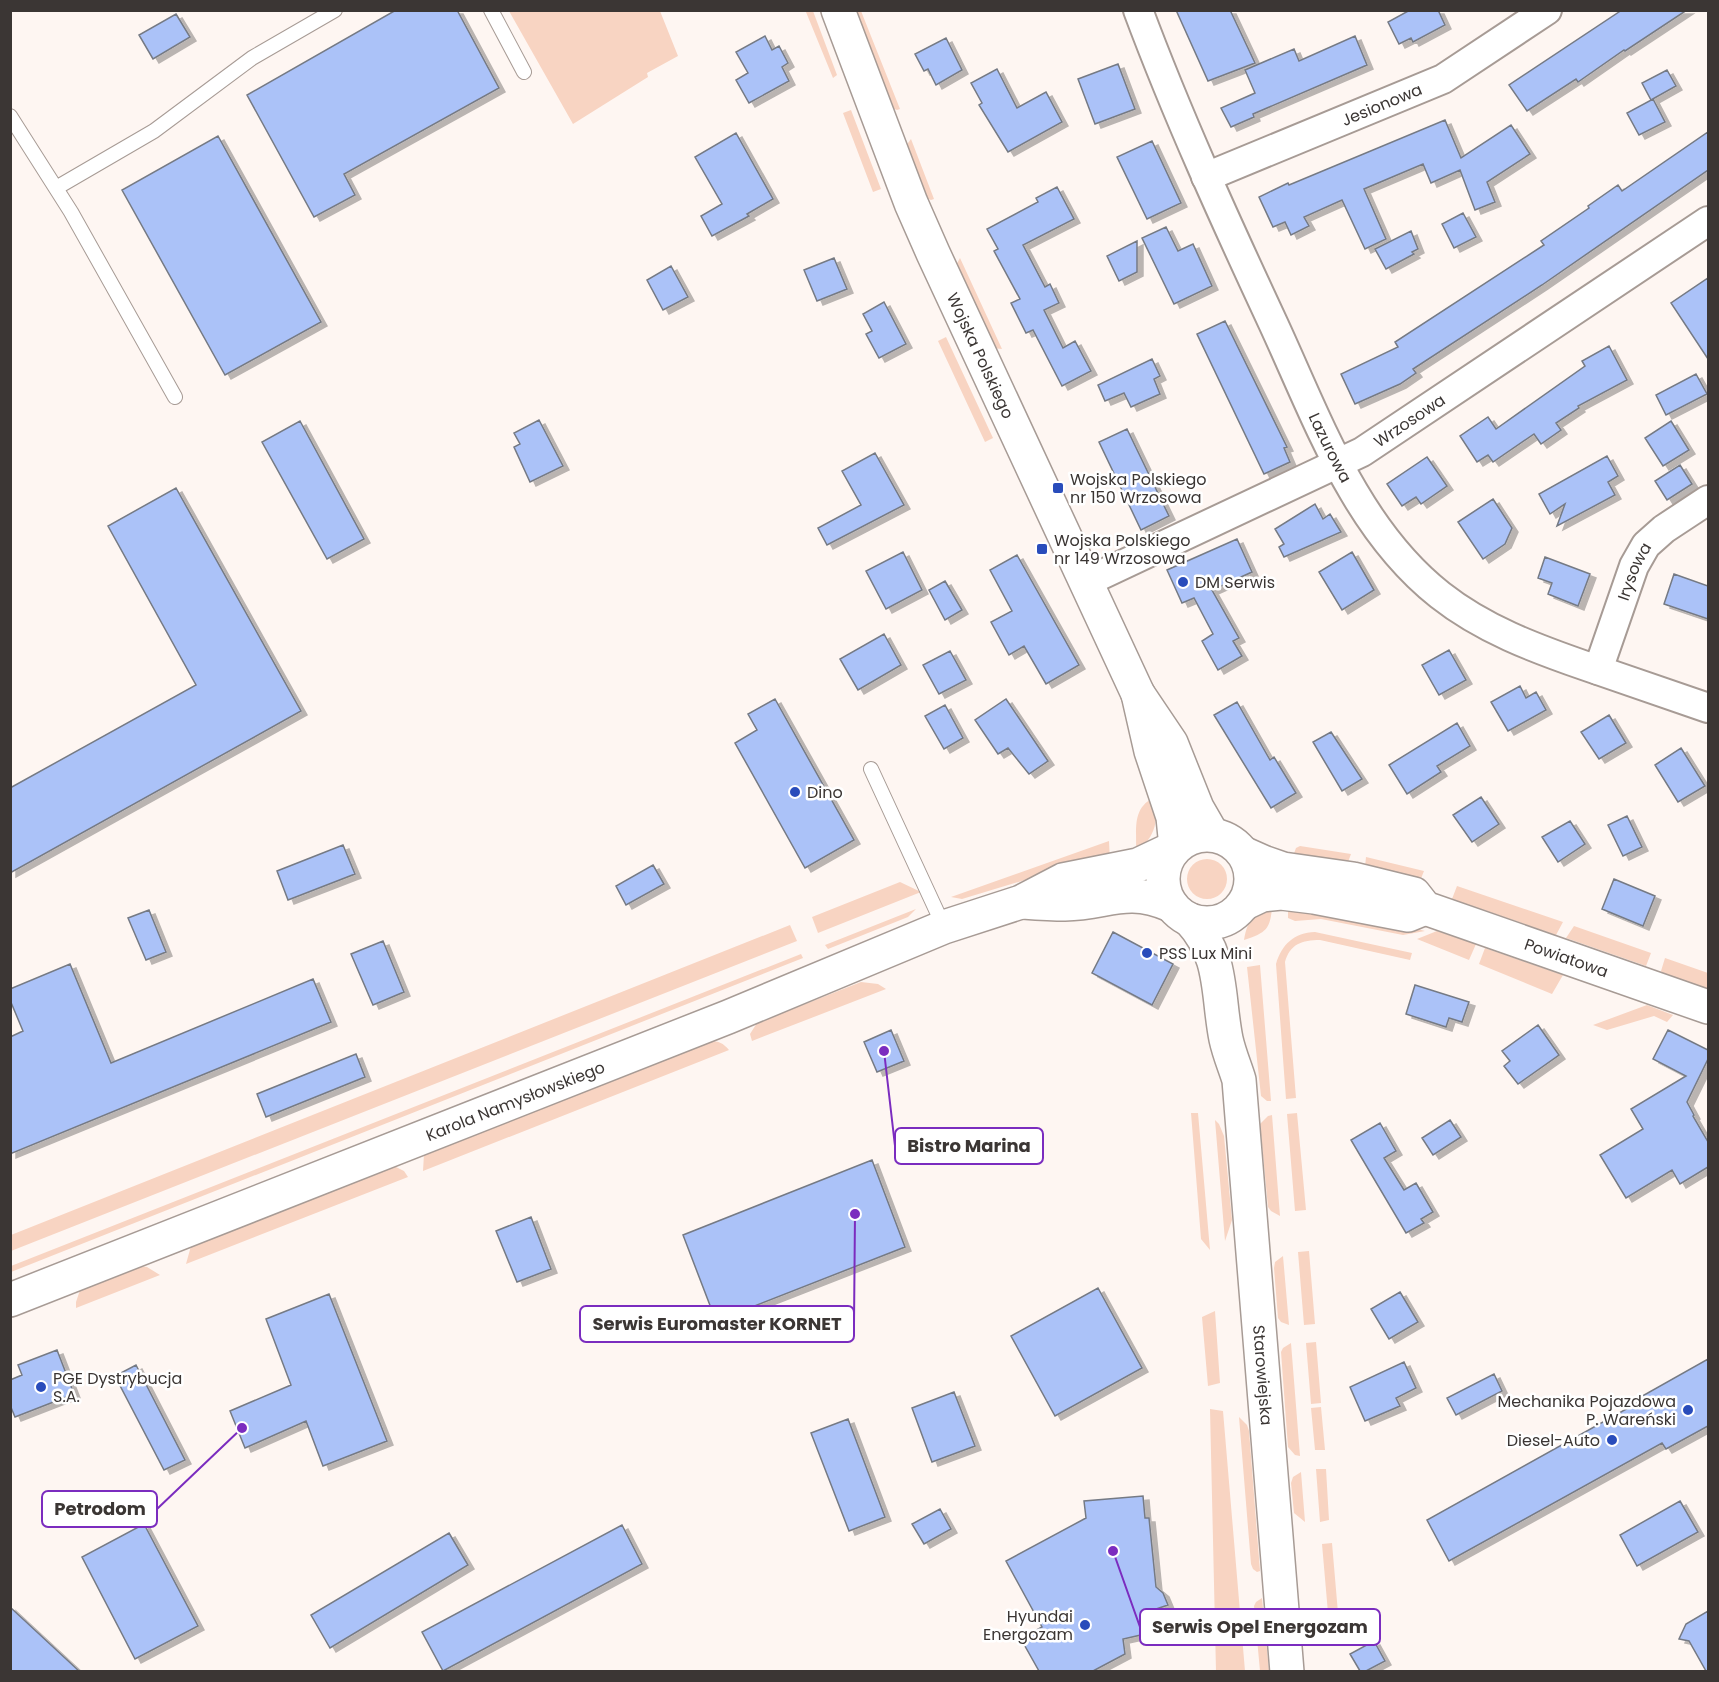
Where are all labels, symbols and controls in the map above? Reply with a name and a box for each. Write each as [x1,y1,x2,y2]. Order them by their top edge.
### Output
street label: Jesionowa [1338,78,1426,132]
street label: Wojska Polskiego [941,289,1019,422]
street label: Wrzosowa [1369,389,1450,453]
street label: Lazurowa [1303,409,1357,487]
place label: Wojska Polskiego nr 150 Wrzosowa [1070,468,1206,509]
marker: Wojska Polskiego nr 150 Wrzosowa [1051,481,1065,495]
place label: Wojska Polskiego nr 149 Wrzosowa [1054,529,1190,570]
street label: Irysowa [1612,538,1657,604]
marker: Wojska Polskiego nr 149 Wrzosowa [1035,542,1049,556]
place label: DM Serwis [1195,571,1275,594]
marker: DM Serwis [1176,575,1190,589]
place label: Dino [807,781,843,804]
marker: Dino [788,785,802,799]
street label: Powiatowa [1521,933,1611,983]
place label: PSS Lux Mini [1159,942,1252,965]
marker: PSS Lux Mini [1140,946,1154,960]
street label: Karola Namysłowskiego [422,1056,608,1147]
callout: Bistro Marina [895,1128,1043,1164]
text: Bistro Marina [907,1133,1031,1158]
callout: Serwis Euromaster KORNET [580,1306,854,1342]
text: Serwis Euromaster KORNET [592,1311,842,1336]
street label: Starowiejska [1247,1324,1278,1426]
place label: PGE Dystrybucja S.A. [53,1367,182,1408]
marker: PGE Dystrybucja S.A. [34,1380,48,1394]
place label: Mechanika Pojazdowa P. Wareński [1497,1390,1676,1431]
marker: Mechanika Pojazdowa P. Wareński [1681,1403,1695,1417]
place label: Diesel-Auto [1507,1429,1600,1452]
marker: Diesel-Auto [1605,1433,1619,1447]
callout: Petrodom [42,1491,157,1527]
text: Petrodom [54,1496,146,1521]
place label: Hyundai Energozam [983,1605,1073,1646]
callout: Serwis Opel Energozam [1140,1609,1380,1645]
text: Serwis Opel Energozam [1152,1614,1368,1639]
marker: Hyundai Energozam [1078,1618,1092,1632]

